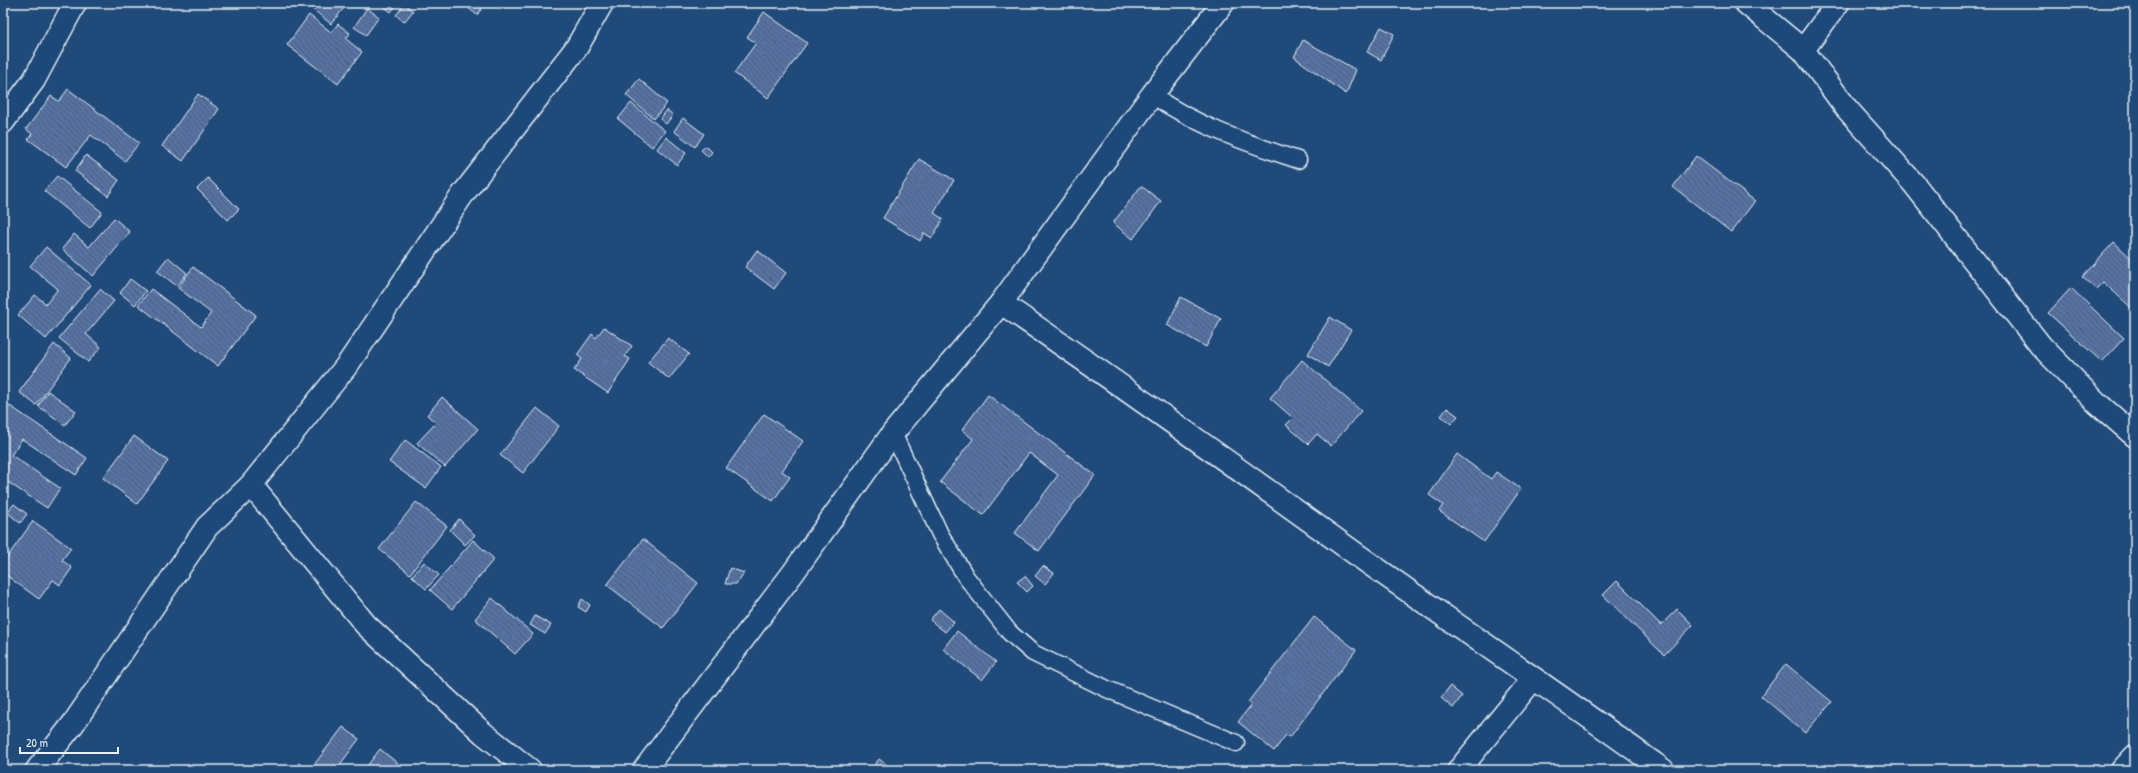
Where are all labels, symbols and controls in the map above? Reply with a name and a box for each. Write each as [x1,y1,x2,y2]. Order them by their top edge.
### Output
scale bar [20,729,118,755]
text: 20 m [26,734,48,751]

